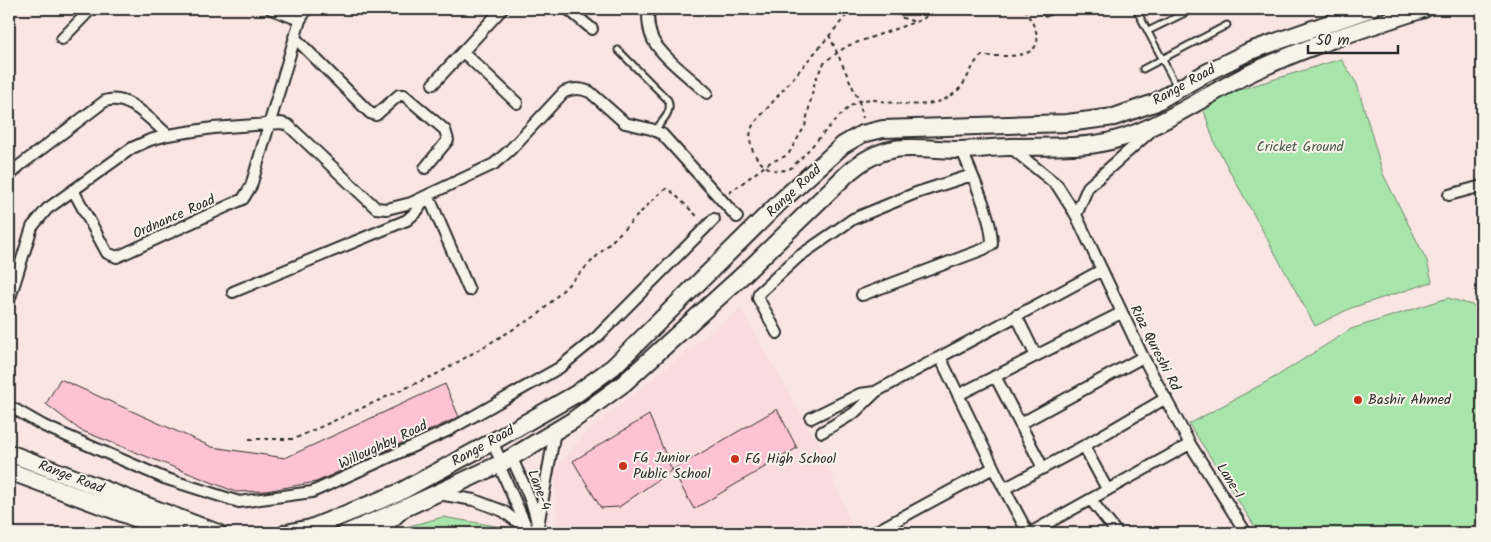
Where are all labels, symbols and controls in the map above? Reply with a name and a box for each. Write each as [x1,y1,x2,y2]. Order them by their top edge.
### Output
scale bar [1308,22,1398,54]
text: 50 m [1316,29,1350,53]
street label: Range Road [1149,58,1220,111]
park label: Cricket Ground [1256,136,1345,158]
street label: Range Road [761,159,827,223]
street label: Ordnance Road [129,189,220,245]
street label: Riaz Qureshi Rd [1124,301,1187,396]
place label: Bashir Ahmed [1368,389,1452,411]
marker: Bashir Ahmed [1352,394,1364,406]
street label: Willoughby Road [335,414,432,475]
street label: Range Road [448,419,519,472]
place label: FG Junior Public School [633,447,711,485]
place label: FG High School [745,448,837,470]
marker: FG High School [729,453,741,465]
street label: Range Road [35,454,108,500]
street label: Lane-1 [1210,459,1250,503]
marker: FG Junior Public School [617,460,629,472]
street label: Lane-4 [521,466,557,514]

